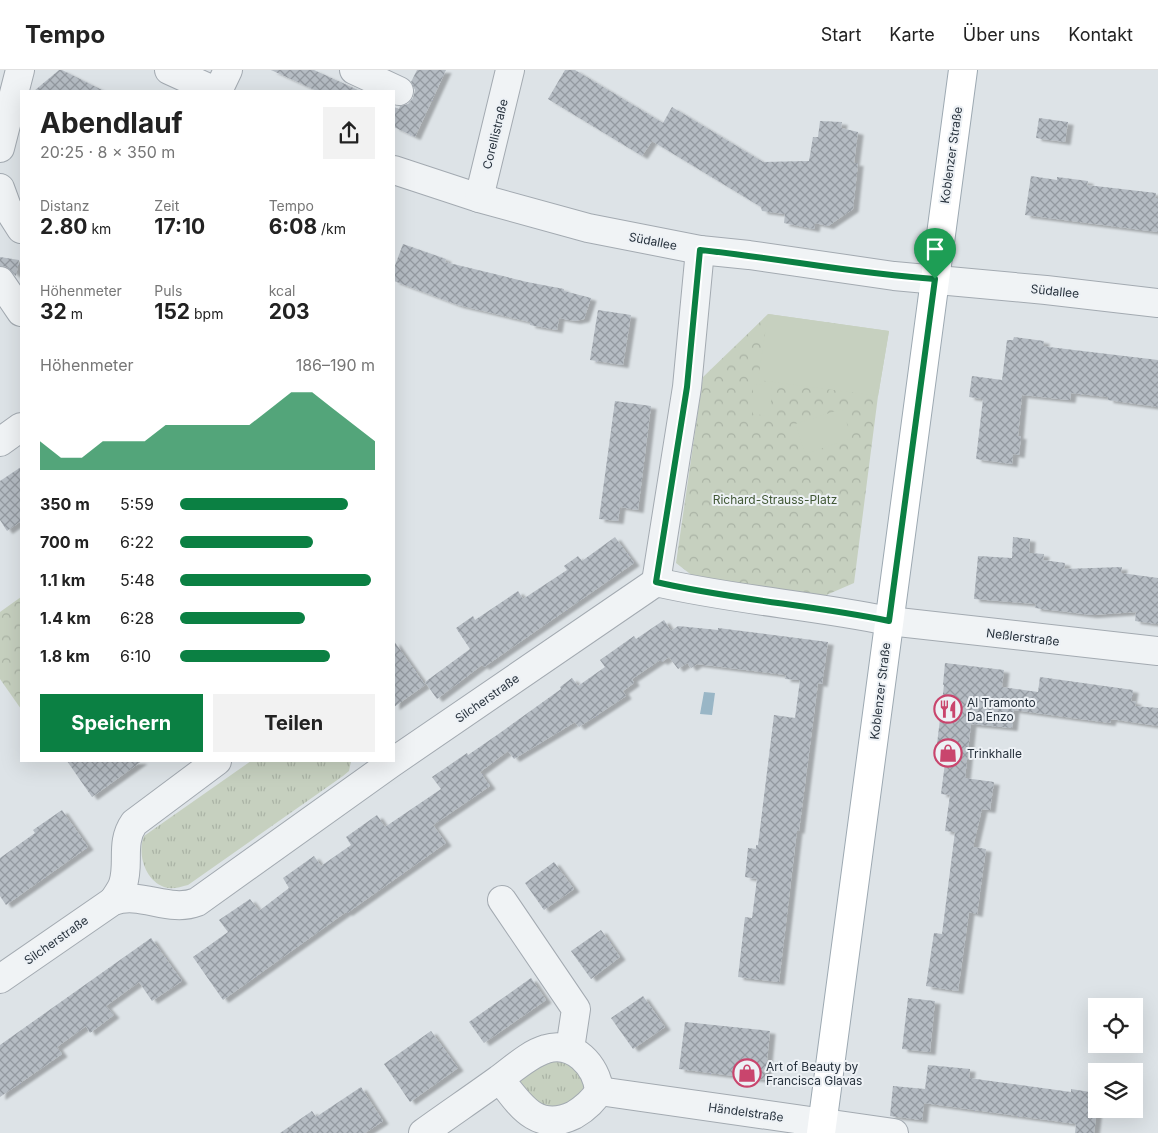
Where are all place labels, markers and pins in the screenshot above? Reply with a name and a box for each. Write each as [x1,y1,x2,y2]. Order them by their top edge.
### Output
pin [914,228,956,279]
restaurant icon: Al Tramonto Da Enzo [933,694,963,724]
place label: Al Tramonto Da Enzo [967,695,1036,724]
shop icon: Trinkhalle [933,738,963,768]
place label: Trinkhalle [967,746,1022,761]
shop icon: Art of Beauty by Francisca Glavas [732,1058,762,1088]
place label: Art of Beauty by Francisca Glavas [766,1059,862,1088]

